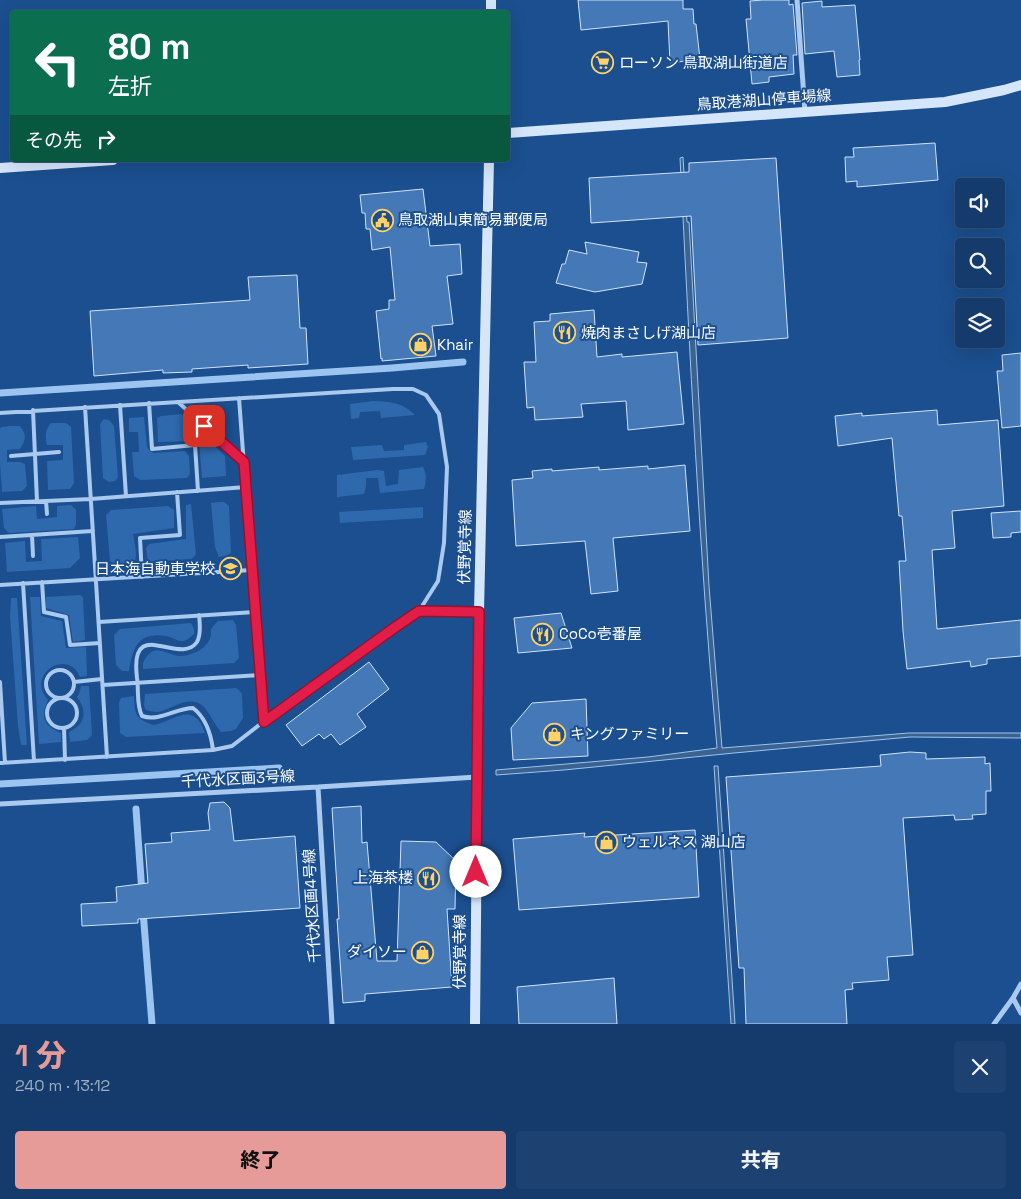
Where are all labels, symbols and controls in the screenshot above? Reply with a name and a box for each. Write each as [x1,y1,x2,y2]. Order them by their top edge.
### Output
text: 80 m [108,25,190,69]
icon: left [25,30,90,95]
supermarket icon: ローソン 鳥取湖山街道店 [591,51,615,75]
place label: ローソン 鳥取湖山街道店 [619,53,788,72]
text: 左折 [108,72,152,100]
street label: 鳥取港湖山停車場線 [696,85,832,114]
icon: right [92,125,120,153]
text: その先 [25,128,82,153]
map controls [955,178,1005,348]
button: sound [955,178,1005,228]
public building icon: 鳥取湖山東簡易郵便局 [370,208,394,232]
place label: 鳥取湖山東簡易郵便局 [398,210,548,229]
button: search [955,238,1005,288]
button: layers [955,298,1005,348]
restaurant icon: 焼肉まさしげ湖山店 [553,321,577,345]
place label: 焼肉まさしげ湖山店 [581,323,716,342]
shop icon: Khair [409,333,433,357]
place label: Khair [437,335,474,354]
pin [183,405,225,447]
icon: arrive [190,412,218,440]
street label: 伏野覚寺線 [454,509,475,585]
school or university icon: 日本海自動車学校 [219,557,243,581]
place label: 日本海自動車学校 [95,559,215,578]
restaurant icon: CoCo壱番屋 [531,622,555,646]
place label: CoCo壱番屋 [559,624,642,643]
shop icon: キングファミリー [542,722,566,746]
place label: キングファミリー [570,724,690,743]
street label: 千代水区画3号線 [181,766,295,791]
shop icon: ウェルネス 湖山店 [594,830,618,854]
place label: ウェルネス 湖山店 [622,832,746,851]
position arrow [449,845,501,897]
street label: 千代水区画4号線 [299,848,324,964]
restaurant icon: 上海茶楼 [417,866,441,890]
place label: 上海茶楼 [353,868,413,887]
street label: 伏野覚寺線 [450,914,469,990]
shop icon: ダイソー [411,940,435,964]
place label: ダイソー [347,942,407,961]
text: 1 分 [15,1036,66,1075]
button: close [954,1041,1006,1093]
text: 240 m · 13:12 [15,1075,110,1096]
button: 終了 [15,1131,506,1189]
button: 共有 [516,1131,1006,1189]

